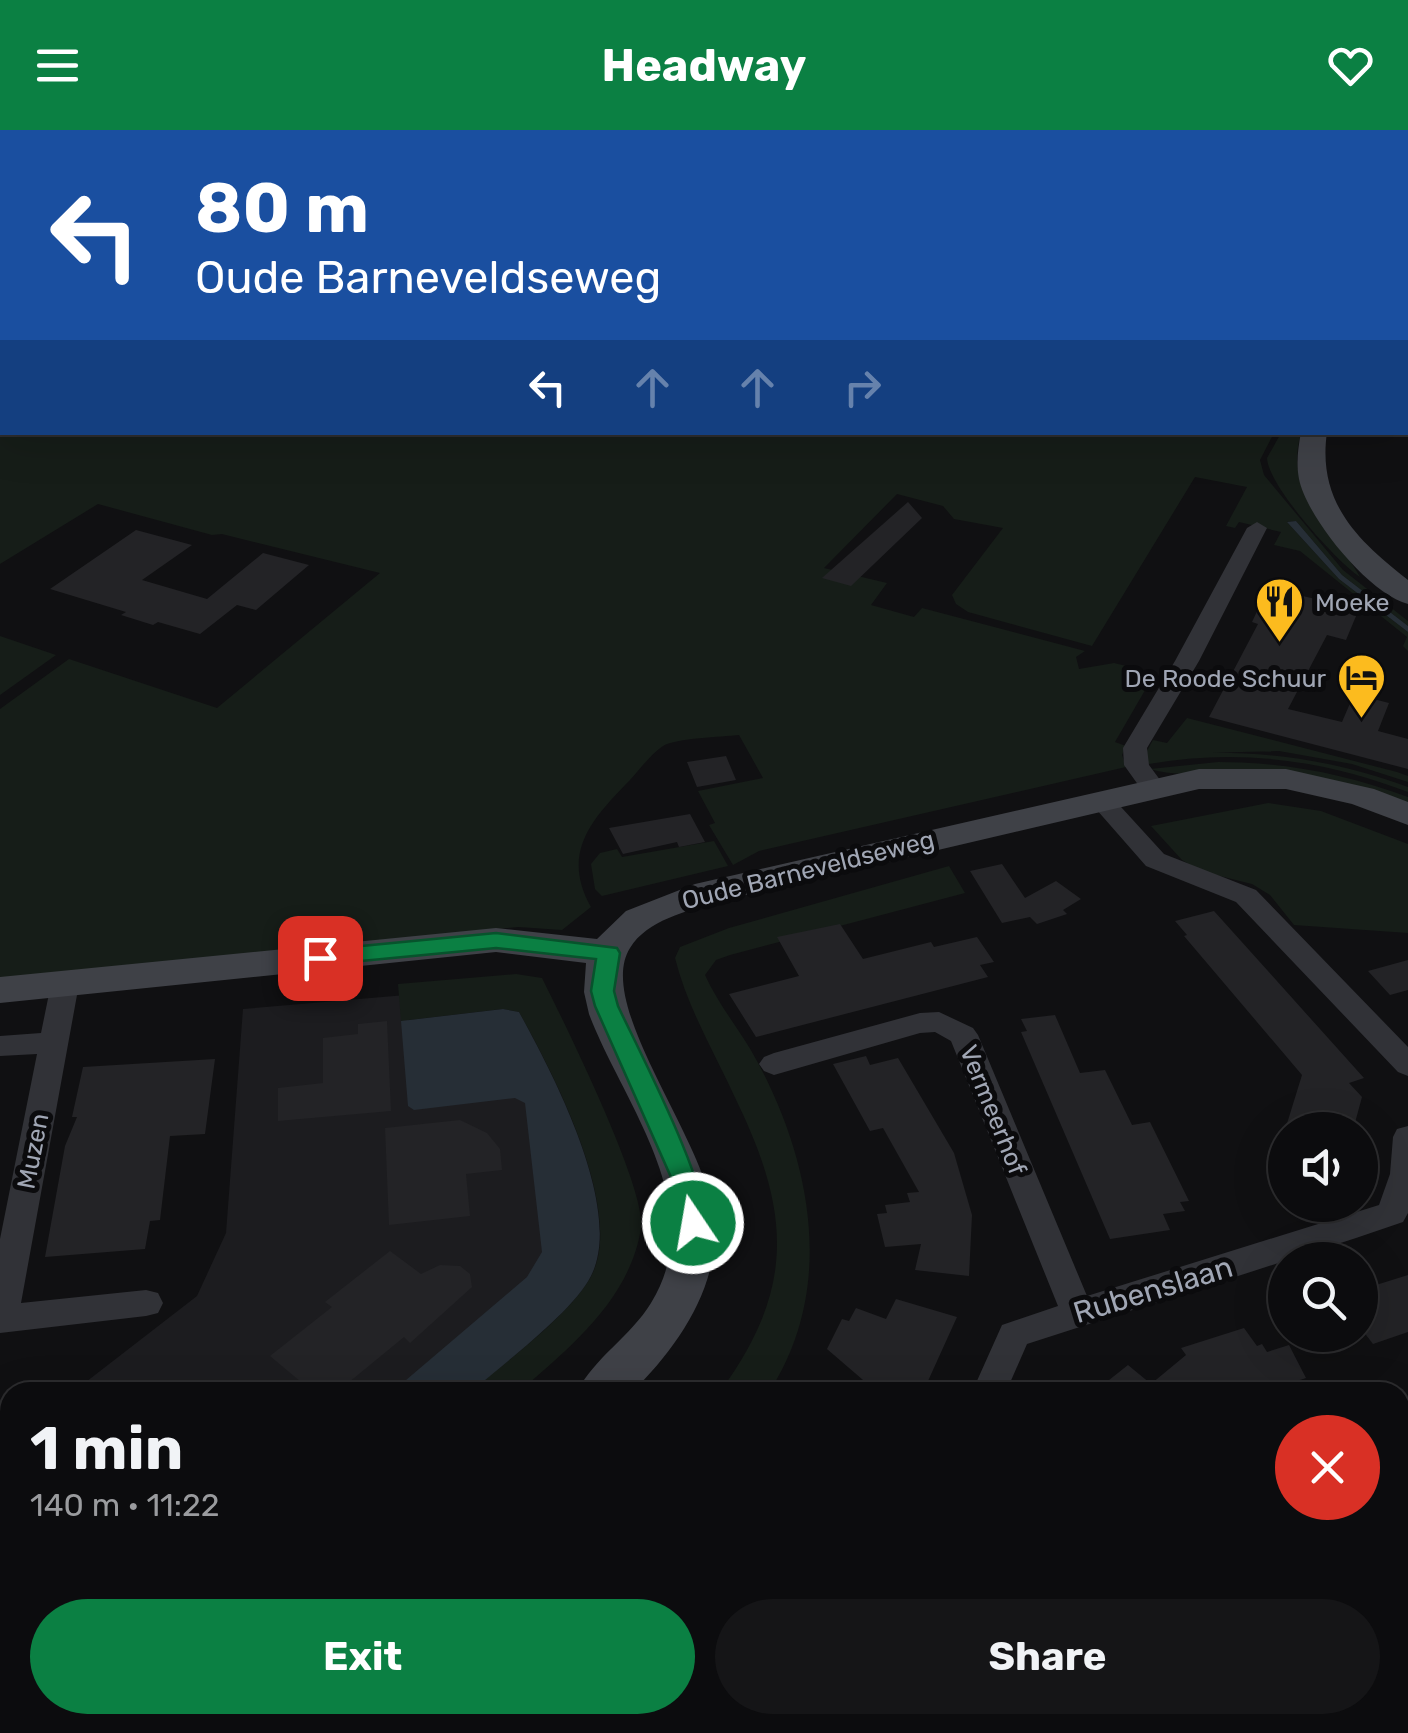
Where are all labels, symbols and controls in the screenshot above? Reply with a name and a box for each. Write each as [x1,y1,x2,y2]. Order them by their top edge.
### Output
icon: menu [30,38,85,93]
icon: heart [1323,38,1378,93]
text: Headway [602,39,806,92]
text: 80 m [195,167,369,250]
icon: left [30,170,160,300]
text: Oude Barneveldseweg [195,251,661,304]
icon: left [520,360,575,415]
icon: ahead [625,360,680,415]
icon: ahead [730,360,785,415]
icon: right [835,360,890,415]
restaurant icon: Moeke [1254,576,1306,644]
place label: Moeke [1315,588,1390,617]
hotel icon: De Roode Schuur [1335,652,1387,720]
place label: De Roode Schuur [1125,664,1326,693]
street label: Oude Barneveldseweg [679,825,937,915]
pin [278,916,363,1001]
icon: arrive [293,931,348,986]
street label: Vermeerhof [954,1041,1032,1179]
street label: Muzen [11,1111,55,1191]
map controls [1268,1112,1378,1352]
button: sound [1268,1112,1378,1222]
position arrow [641,1171,745,1275]
button: search [1268,1242,1378,1352]
street label: Rubenslaan [1069,1249,1237,1331]
text: 1 min [30,1413,183,1484]
button: close [1275,1415,1380,1520]
text: 140 m · 11:22 [30,1486,220,1524]
button: Exit [30,1599,695,1714]
button: Share [715,1599,1380,1714]

